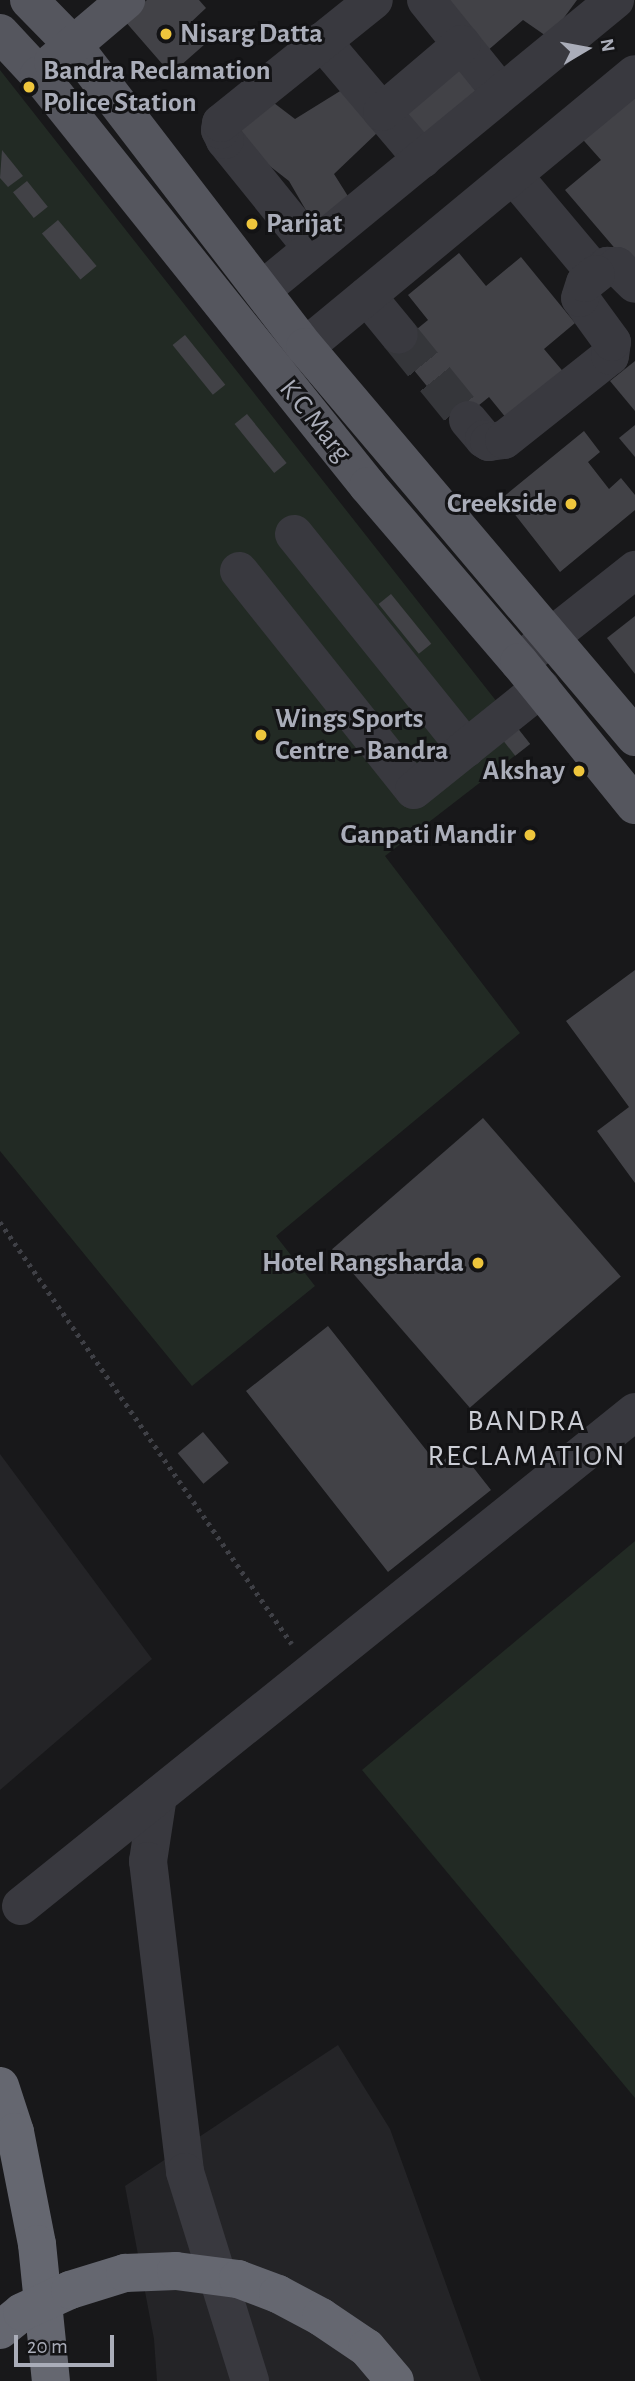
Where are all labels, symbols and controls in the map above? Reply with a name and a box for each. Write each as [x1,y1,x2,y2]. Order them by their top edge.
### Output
north arrow [551,14,621,84]
place label: Nisarg Datta [180,17,323,51]
marker: Nisarg Datta [158,26,174,42]
text: N [597,37,618,53]
place label: Bandra Reclamation Police Station [43,54,271,120]
marker: Bandra Reclamation Police Station [21,79,37,95]
place label: Parijat [266,207,342,241]
marker: Parijat [244,216,260,232]
street label: K C Marg [272,373,358,469]
place label: Creekside [447,487,557,521]
marker: Creekside [563,496,579,512]
place label: Wings Sports Centre - Bandra [275,702,448,768]
marker: Wings Sports Centre - Bandra [253,727,269,743]
place label: Akshay [483,754,565,788]
marker: Akshay [571,763,587,779]
place label: Ganpati Mandir [341,818,516,852]
marker: Ganpati Mandir [522,827,538,843]
place label: Hotel Rangsharda [262,1246,464,1280]
marker: Hotel Rangsharda [470,1255,486,1271]
district label: BANDRA RECLAMATION [429,1403,625,1474]
scale bar [18,2322,117,2366]
text: 20 m [27,2336,68,2357]

